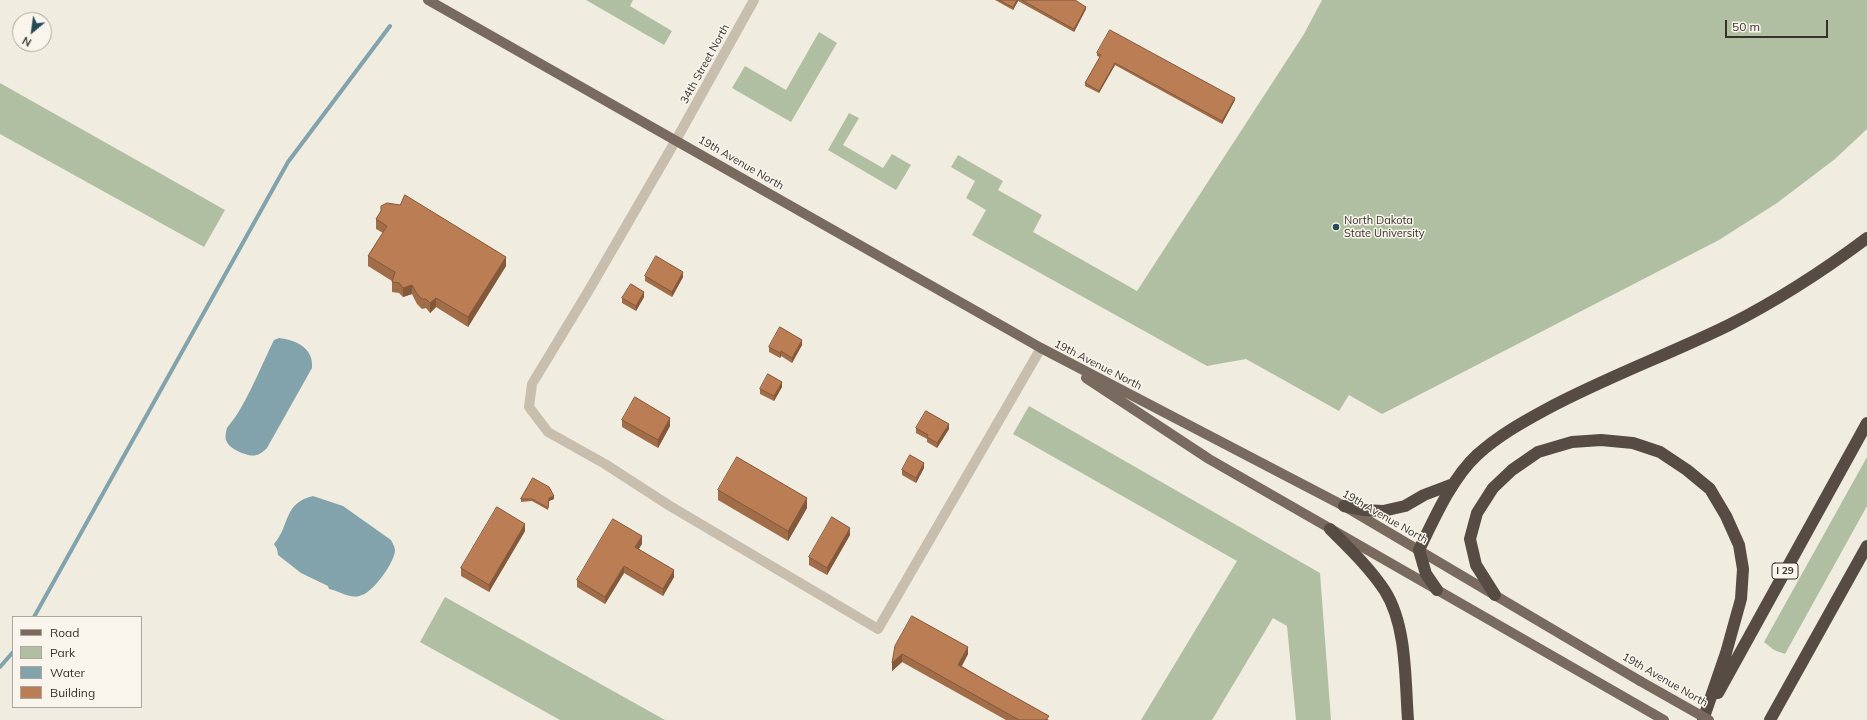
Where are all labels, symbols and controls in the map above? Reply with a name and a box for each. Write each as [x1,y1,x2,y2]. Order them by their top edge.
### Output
north arrow [12,12,52,52]
scale bar [1727,12,1830,38]
text: 50 m [1732,19,1760,34]
street label: 34th Street North [678,22,732,106]
text: N [20,33,34,50]
street label: 19th Avenue North [696,133,786,193]
place label: North Dakota State University [1344,214,1425,240]
marker: North Dakota State University [1331,222,1341,232]
street label: 19th Avenue North [1052,337,1144,393]
street label: 19th Avenue North [1340,487,1430,547]
road number: I 29 [1772,563,1798,579]
legend [12,616,142,708]
text: Road [50,625,79,640]
text: Park [50,645,75,660]
street label: 19th Avenue North [1620,650,1710,710]
text: Water [50,665,85,680]
text: Building [50,685,95,700]

